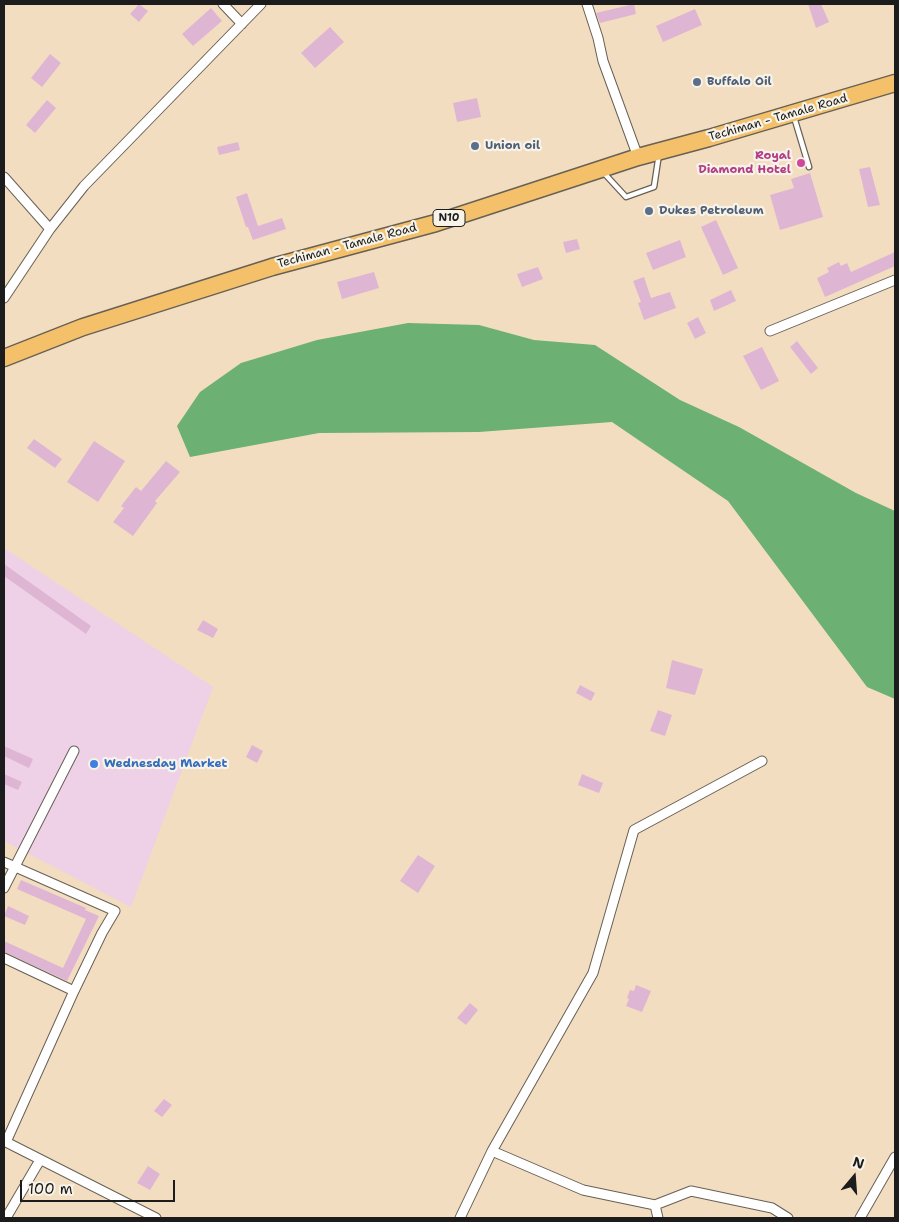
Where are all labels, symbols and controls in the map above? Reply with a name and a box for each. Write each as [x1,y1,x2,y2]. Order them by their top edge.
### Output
place label: Buffalo Oil [707,75,772,89]
marker: Buffalo Oil [691,76,703,88]
street label: Techiman - Tamale Road [707,91,849,145]
place label: Union oil [485,139,540,153]
marker: Union oil [469,140,481,152]
place label: Royal Diamond Hotel [698,149,791,177]
marker: Royal Diamond Hotel [795,157,807,169]
place label: Dukes Petroleum [659,204,764,218]
marker: Dukes Petroleum [643,205,655,217]
road number: N10 [433,210,465,227]
street label: Techiman - Tamale Road [276,220,418,272]
place label: Wednesday Market [104,757,227,771]
marker: Wednesday Market [88,758,100,770]
north arrow [829,1152,879,1202]
text: N [851,1152,867,1173]
scale bar [22,1170,178,1202]
text: 100 m [28,1179,73,1199]

